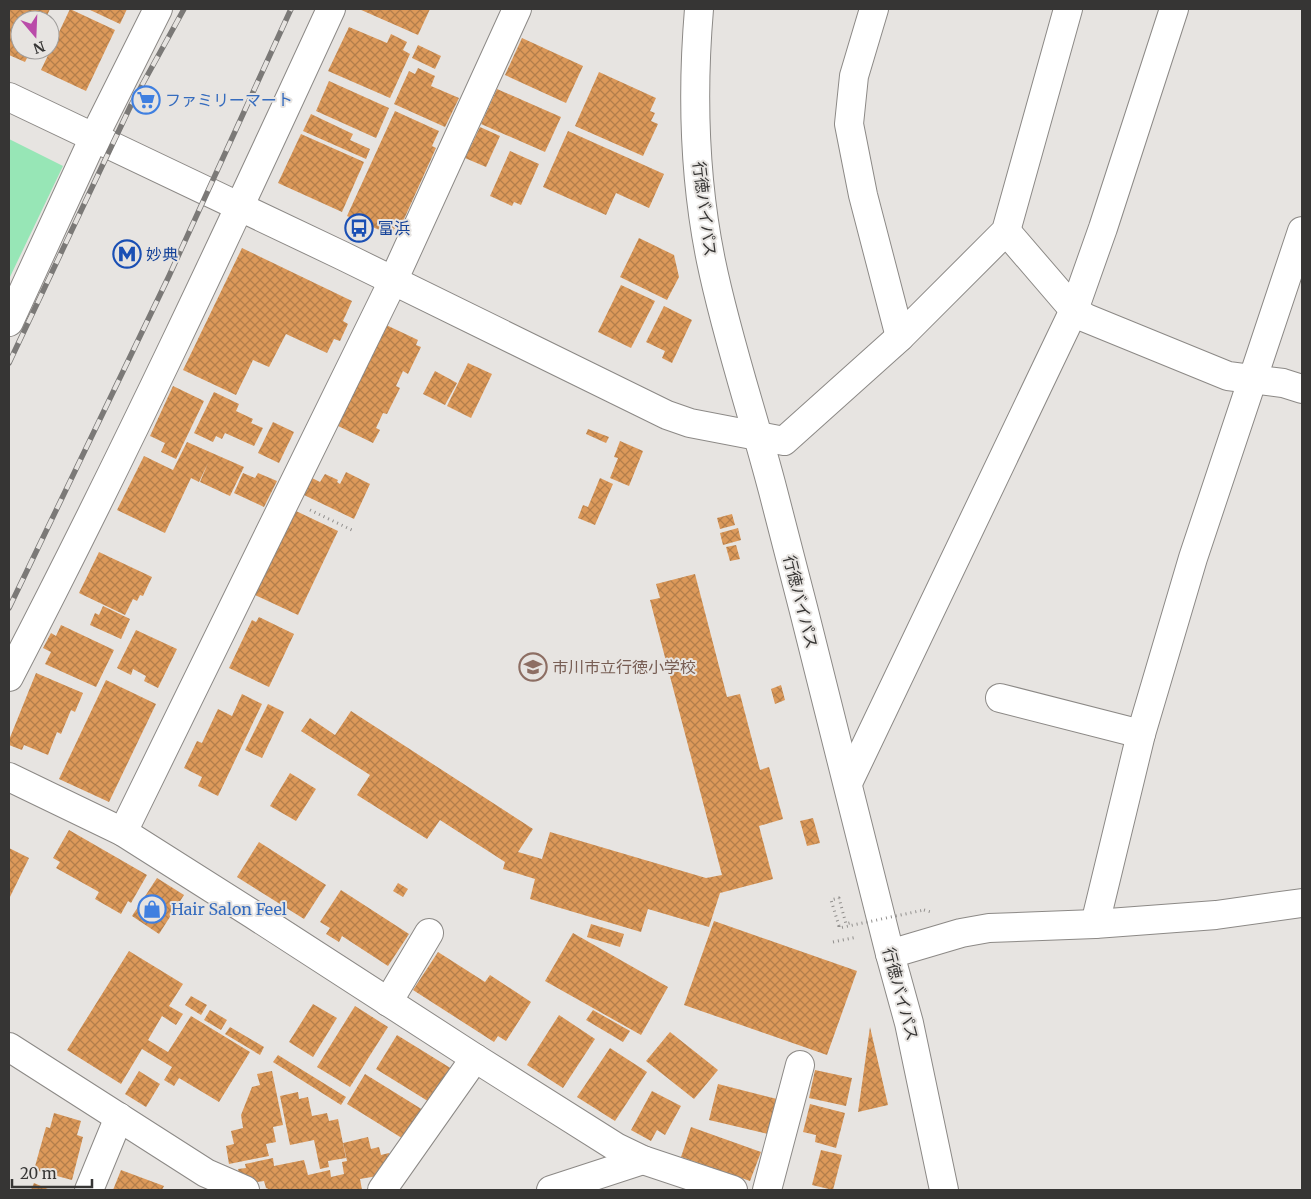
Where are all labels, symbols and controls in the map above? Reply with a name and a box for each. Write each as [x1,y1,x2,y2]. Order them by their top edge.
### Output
north arrow [10,10,60,60]
text: N [31,37,47,58]
supermarket icon: ファミリーマート [131,85,161,115]
place label: ファミリーマート [165,90,293,110]
street label: 行徳バイパス [689,160,721,258]
bus stop icon: 富浜 [344,213,374,243]
place label: 富浜 [378,218,410,238]
metro station icon: 妙典 [112,239,142,269]
place label: 妙典 [146,244,178,264]
street label: 行徳バイパス [780,553,822,651]
school or university icon: 市川市立行徳小学校 [518,652,548,682]
place label: 市川市立行徳小学校 [552,657,696,677]
shop icon: Hair Salon Feel [137,894,167,924]
place label: Hair Salon Feel [171,899,287,919]
street label: 行徳バイパス [879,945,923,1043]
scale bar [12,1156,92,1188]
text: 20 m [20,1164,57,1183]

